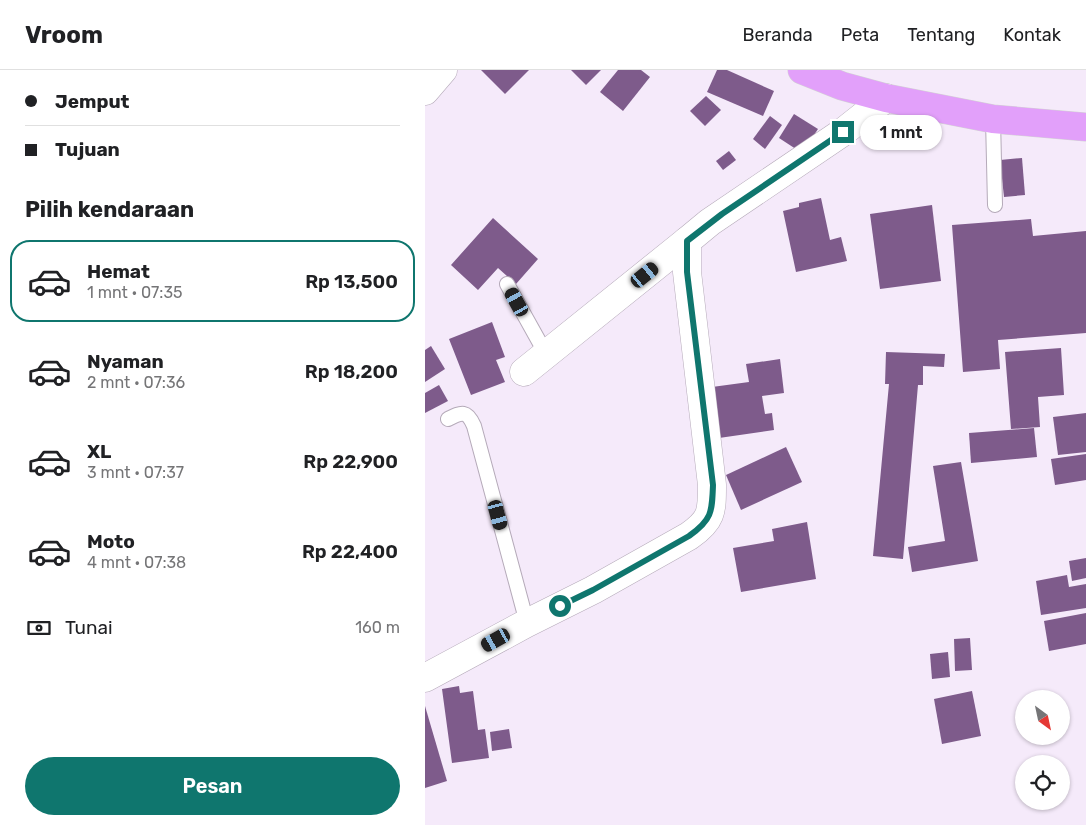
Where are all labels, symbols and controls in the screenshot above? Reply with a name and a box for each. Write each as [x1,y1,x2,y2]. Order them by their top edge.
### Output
text: Vroom [25,21,103,49]
text: Beranda [742,24,813,46]
text: Peta [841,24,879,46]
text: Tentang [907,24,975,46]
text: Kontak [1003,24,1061,46]
text: Jemput [55,90,129,113]
callout: 1 mnt [861,114,943,150]
route end [832,121,854,143]
text: 1 mnt [880,123,922,142]
text: Tujuan [55,138,120,161]
text: Pilih kendaraan [25,196,194,223]
icon: car [27,259,72,304]
text: Hemat [87,260,150,283]
car [628,260,661,290]
text: Rp 13,500 [305,270,398,293]
text: 1 mnt · 07:35 [87,283,183,302]
car [503,285,530,319]
icon: car [27,349,72,394]
text: Nyaman [87,350,164,373]
text: Rp 18,200 [305,360,398,383]
text: 2 mnt · 07:36 [87,373,185,392]
icon: car [27,439,72,484]
text: XL [87,440,111,463]
text: Rp 22,900 [303,450,398,473]
text: 3 mnt · 07:37 [87,463,184,482]
car [486,499,509,531]
icon: car [27,529,72,574]
text: Moto [87,530,135,553]
text: Rp 22,400 [302,540,398,563]
text: 4 mnt · 07:38 [87,553,186,572]
route start [549,595,571,617]
icon: cash [25,614,53,642]
text: Tunai [65,616,113,639]
text: 160 m [355,618,400,637]
car [479,626,512,654]
north arrow [1015,690,1070,745]
map controls [1015,690,1070,810]
button: locate [1015,755,1070,810]
button: Pesan [25,757,400,815]

